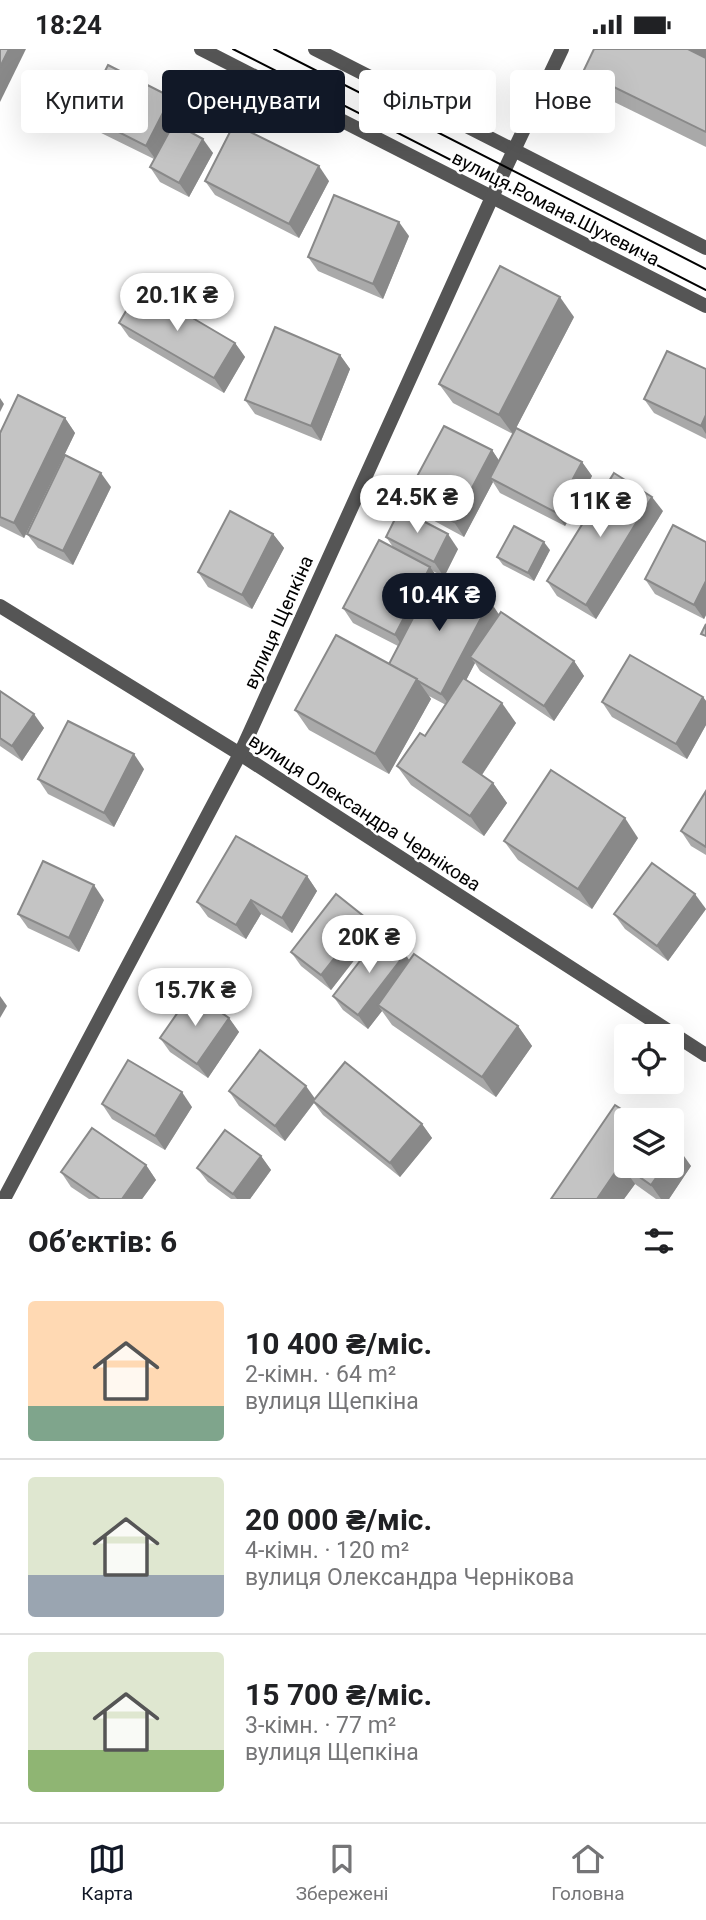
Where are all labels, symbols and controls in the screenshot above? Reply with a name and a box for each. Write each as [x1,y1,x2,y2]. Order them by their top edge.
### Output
text: 18:24 [35,10,102,40]
chip: Купити [21,70,148,133]
chip: Орендувати [162,70,345,133]
chip: Фільтри [359,70,496,133]
chip: Нове [510,70,615,133]
street label: вулиця Романа Шухевича [448,146,663,271]
pin: 20.1K ₴ [112,273,242,333]
text: 20.1K ₴ [136,282,218,309]
pin: 24.5K ₴ [352,475,482,535]
pin: 11K ₴ [551,479,649,539]
text: 24.5K ₴ [376,484,458,511]
text: 11K ₴ [569,488,631,515]
street label: вулиця Щепкіна [239,552,318,692]
pin: 10.4K ₴ [374,573,504,633]
text: 10.4K ₴ [398,582,480,609]
street label: вулиця Олександра Чернікова [244,729,485,896]
pin: 20K ₴ [320,915,418,975]
text: 20K ₴ [338,924,400,951]
pin: 15.7K ₴ [130,969,260,1028]
text: 15.7K ₴ [154,977,236,1004]
map controls [614,1024,684,1178]
button: locate [614,1024,684,1094]
button: layers [614,1108,684,1178]
icon: filters [640,1222,678,1260]
text: Об’єктів: 6 [28,1224,177,1259]
text: 10 400 ₴/міс. [245,1326,432,1361]
icon: home [84,1329,168,1413]
text: 2-кімн. · 64 m² [245,1361,396,1388]
text: вулиця Щепкіна [245,1388,419,1415]
text: 20 000 ₴/міс. [245,1502,432,1537]
icon: home [84,1505,168,1589]
text: 4-кімн. · 120 m² [245,1537,409,1564]
text: вулиця Олександра Чернікова [245,1564,574,1591]
text: 15 700 ₴/міс. [245,1677,432,1712]
icon: home [84,1680,168,1764]
text: 3-кімн. · 77 m² [245,1712,396,1739]
text: вулиця Щепкіна [245,1739,419,1766]
tab: Карта [81,1840,133,1905]
tab: Збережені [296,1840,388,1905]
tab: Головна [551,1840,625,1905]

